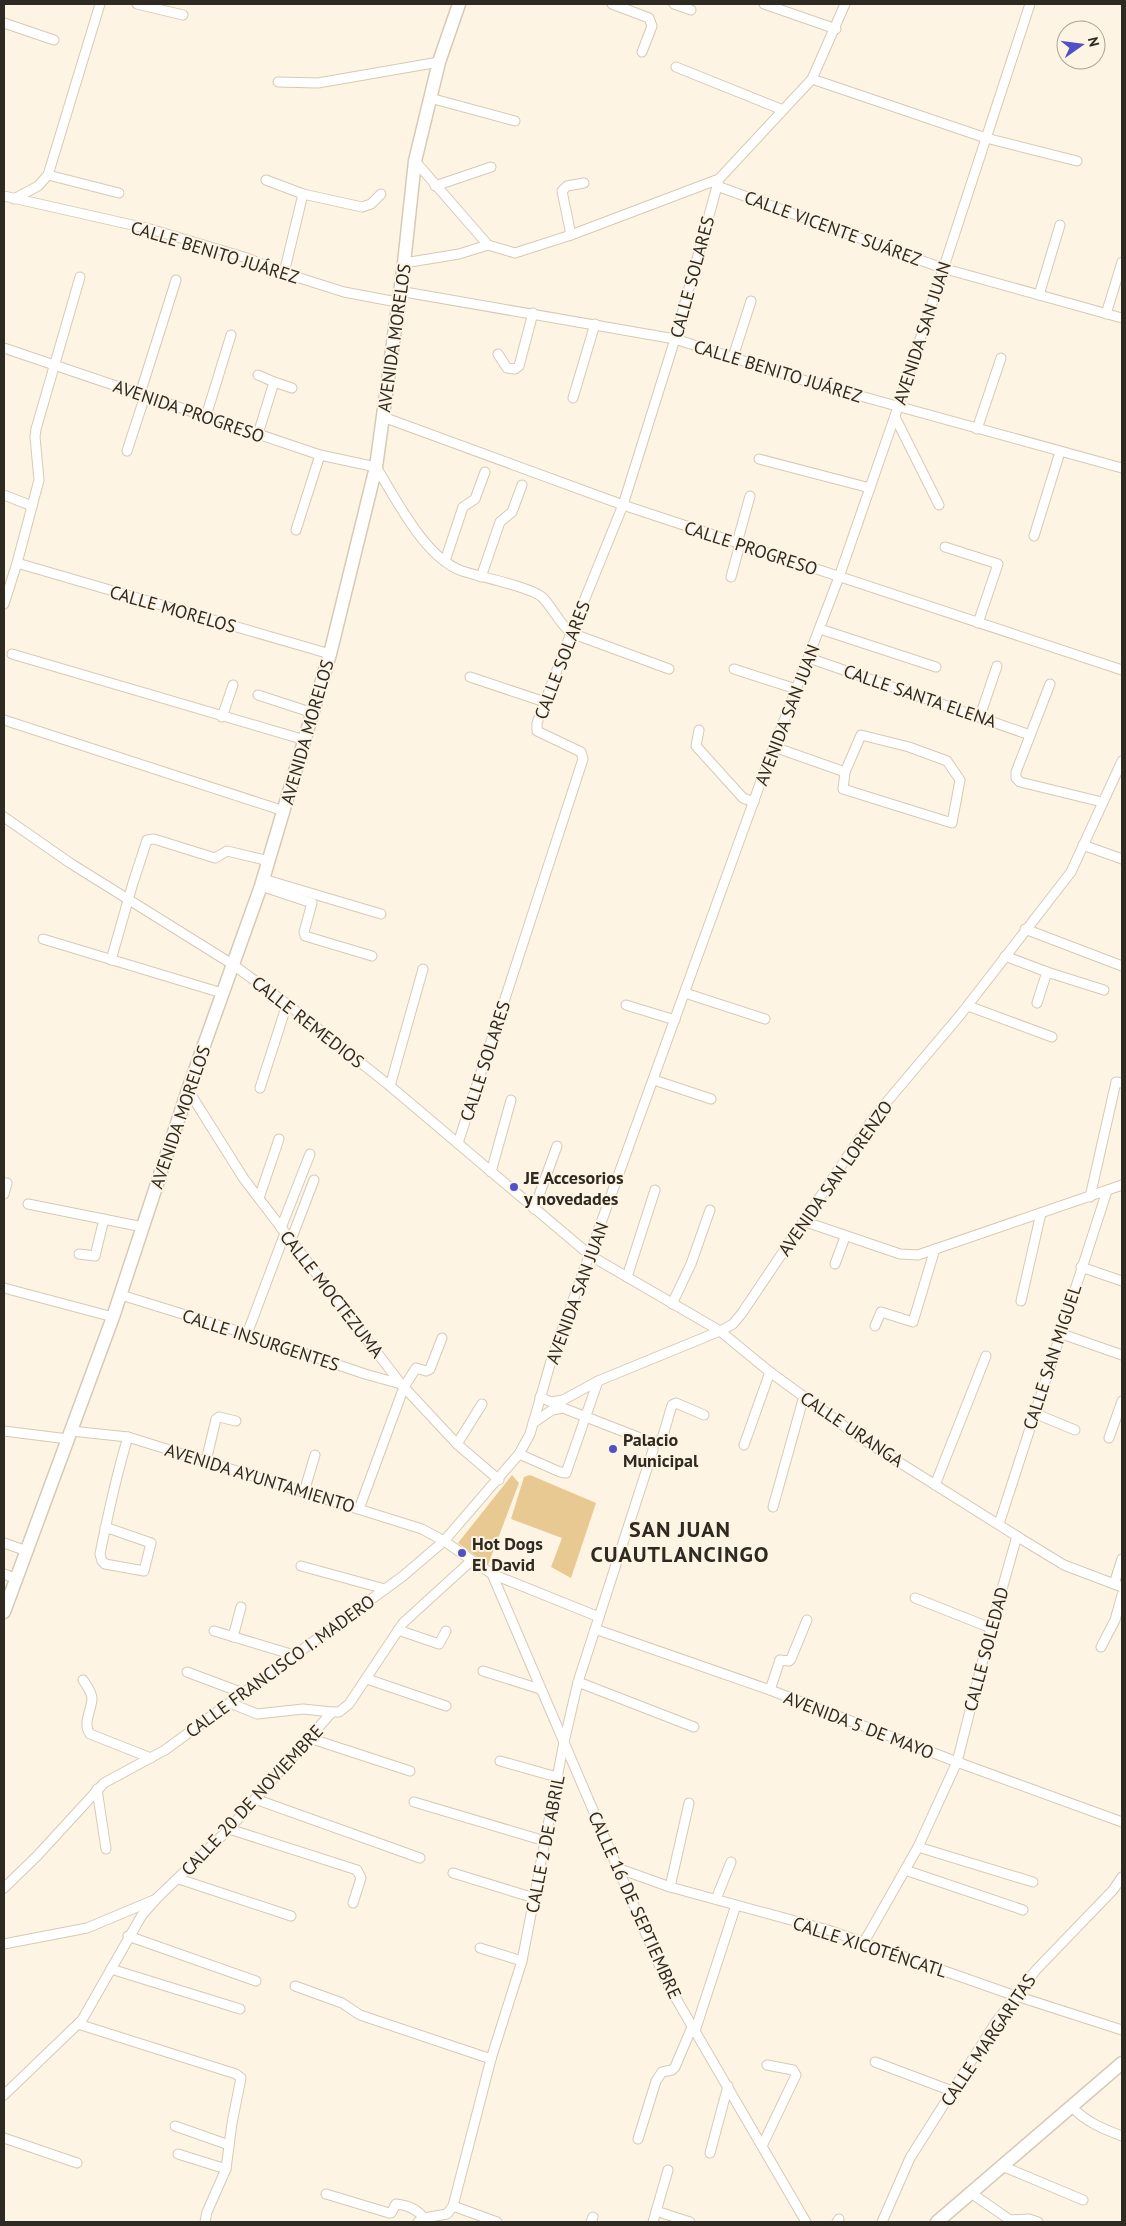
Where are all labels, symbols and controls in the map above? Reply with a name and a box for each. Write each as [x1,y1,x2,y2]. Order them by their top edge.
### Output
north arrow [1056,20,1106,70]
text: N [1084,35,1103,48]
street label: CALLE VICENTE SUÁREZ [741,185,925,271]
street label: CALLE SOLARES [665,214,719,340]
street label: CALLE BENITO JUÁREZ [128,215,302,289]
street label: AVENIDA SAN JUAN [888,258,956,408]
street label: AVENIDA MORELOS [372,262,416,414]
street label: CALLE BENITO JUÁREZ [691,334,865,408]
street label: AVENIDA PROGRESO [110,374,268,448]
street label: CALLE PROGRESO [681,516,821,580]
street label: CALLE MORELOS [107,580,239,638]
street label: CALLE SOLARES [529,597,595,723]
street label: AVENIDA SAN JUAN [749,641,825,789]
street label: AVENIDA MORELOS [275,657,339,807]
street label: CALLE SANTA ELENA [841,659,1000,733]
street label: CALLE REMEDIOS [247,971,369,1073]
street label: CALLE SOLARES [455,998,515,1124]
street label: AVENIDA MORELOS [145,1042,215,1192]
street label: AVENIDA SAN LORENZO [773,1096,897,1260]
place label: JE Accesorios y novedades [523,1166,624,1210]
marker: JE Accesorios y novedades [508,1181,520,1193]
street label: AVENIDA SAN JUAN [541,1219,613,1367]
street label: CALLE MOCTEZUMA [275,1226,389,1363]
street label: CALLE SAN MIGUEL [1018,1281,1086,1433]
street label: CALLE INSURGENTES [179,1304,343,1376]
street label: CALLE URANGA [796,1386,908,1472]
place label: Palacio Municipal [623,1428,699,1472]
street label: AVENIDA AYUNTAMIENTO [162,1438,358,1518]
marker: Palacio Municipal [607,1443,619,1455]
district label: SAN JUAN CUAUTLANCINGO [590,1515,770,1568]
place label: Hot Dogs El David [472,1532,543,1576]
marker: Hot Dogs El David [456,1547,468,1559]
street label: CALLE SOLEDAD [958,1584,1014,1714]
street label: CALLE FRANCISCO I. MADERO [181,1590,379,1742]
street label: AVENIDA 5 DE MAYO [781,1686,937,1764]
street label: CALLE 20 DE NOVIEMBRE [176,1720,328,1880]
street label: CALLE 2 DE ABRIL [520,1773,570,1915]
street label: CALLE 16 DE SEPTIEMBRE [583,1808,687,2002]
street label: CALLE XICOTÉNCATL [790,1911,950,1983]
street label: CALLE MARGARITAS [935,1970,1041,2110]

